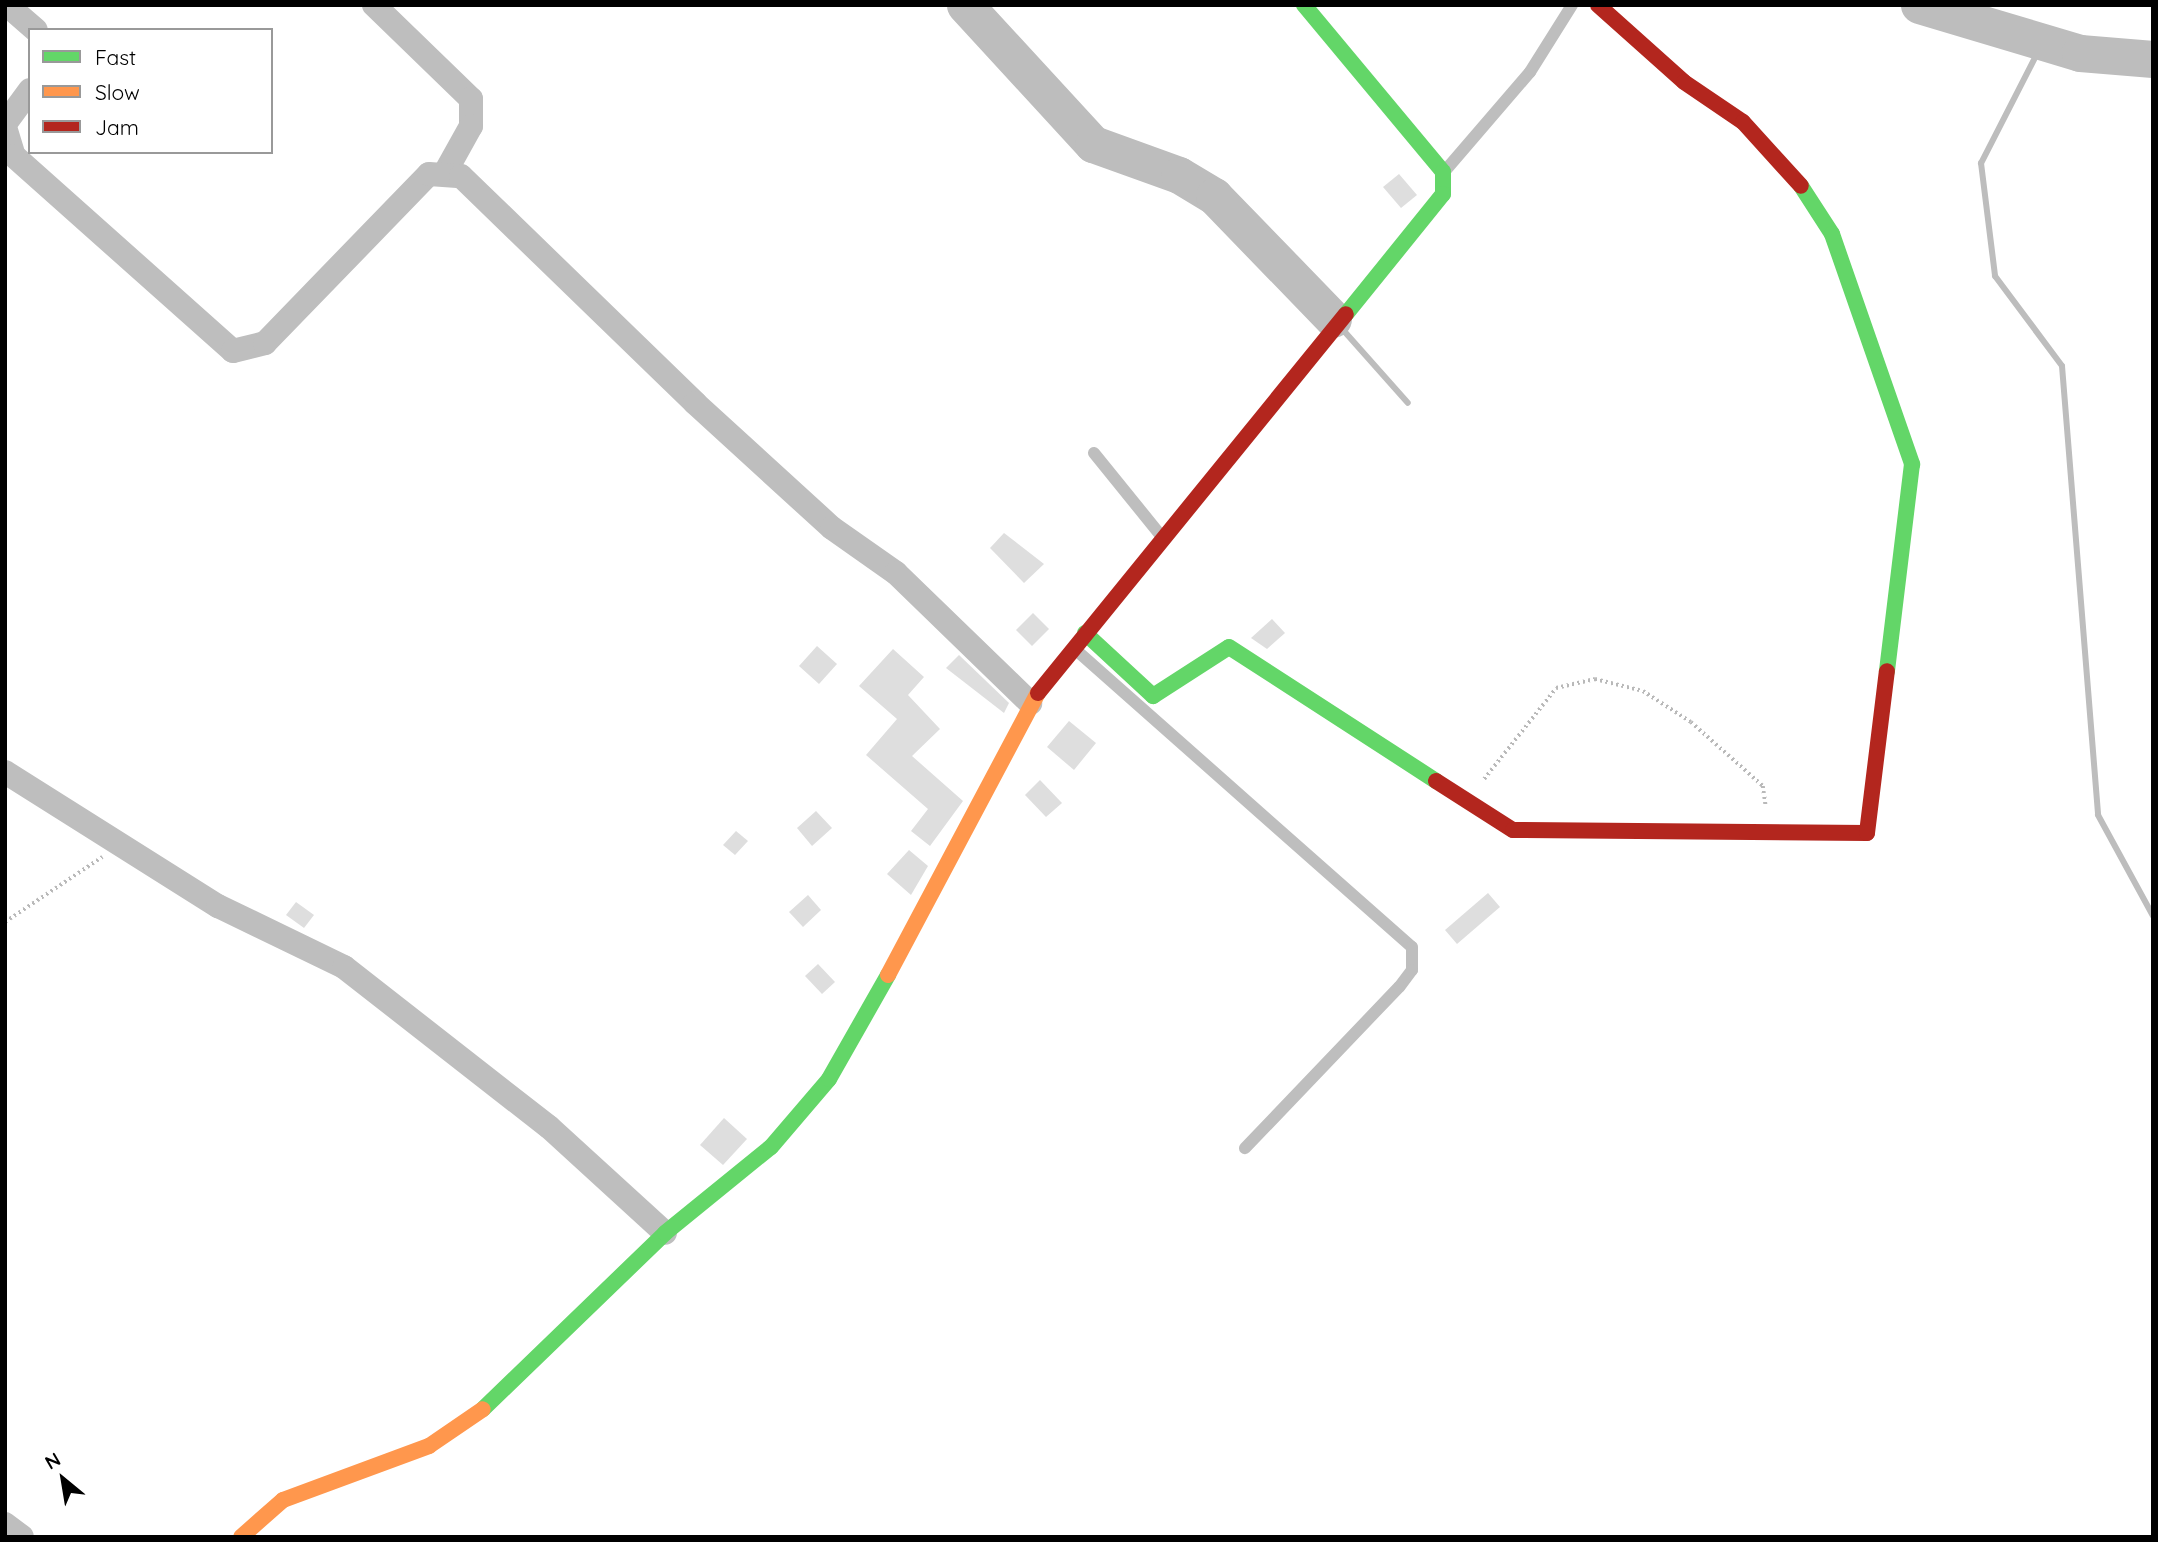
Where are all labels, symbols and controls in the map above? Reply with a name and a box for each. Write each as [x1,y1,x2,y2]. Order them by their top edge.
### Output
legend [28,28,273,154]
text: Fast [95,44,136,70]
text: Slow [95,79,140,105]
text: Jam [95,114,139,140]
north arrow [28,1444,98,1514]
text: N [40,1447,65,1475]

